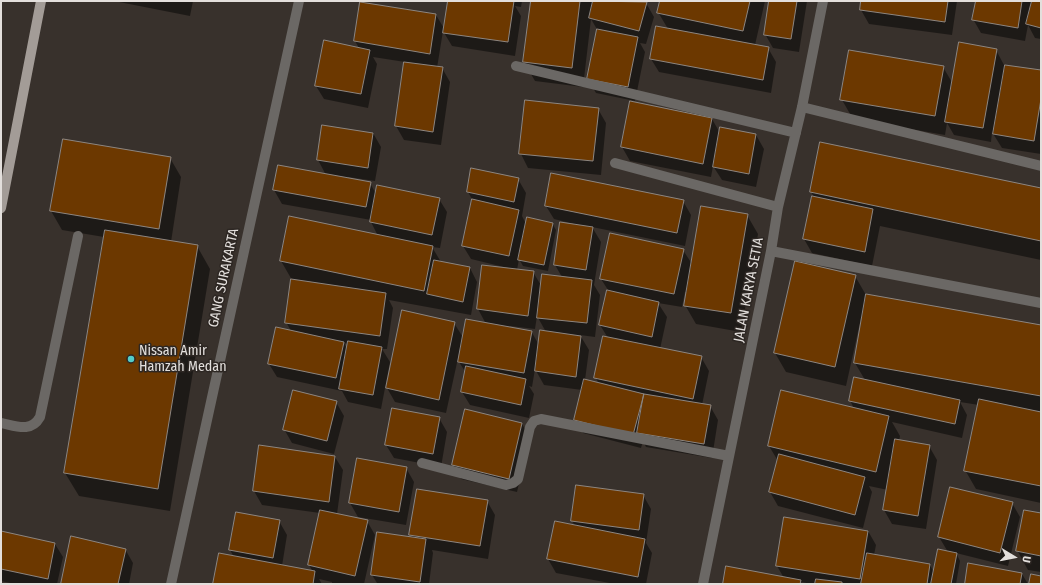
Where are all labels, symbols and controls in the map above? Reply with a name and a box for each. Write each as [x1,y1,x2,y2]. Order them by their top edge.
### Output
street label: GANG SURAKARTA [205,227,243,329]
street label: JALAN KARYA SETIA [731,236,767,344]
place label: Nissan Amir Hamzah Medan [139,343,227,376]
marker: Nissan Amir Hamzah Medan [126,354,136,364]
north arrow [994,537,1034,577]
text: U [1019,555,1033,563]

